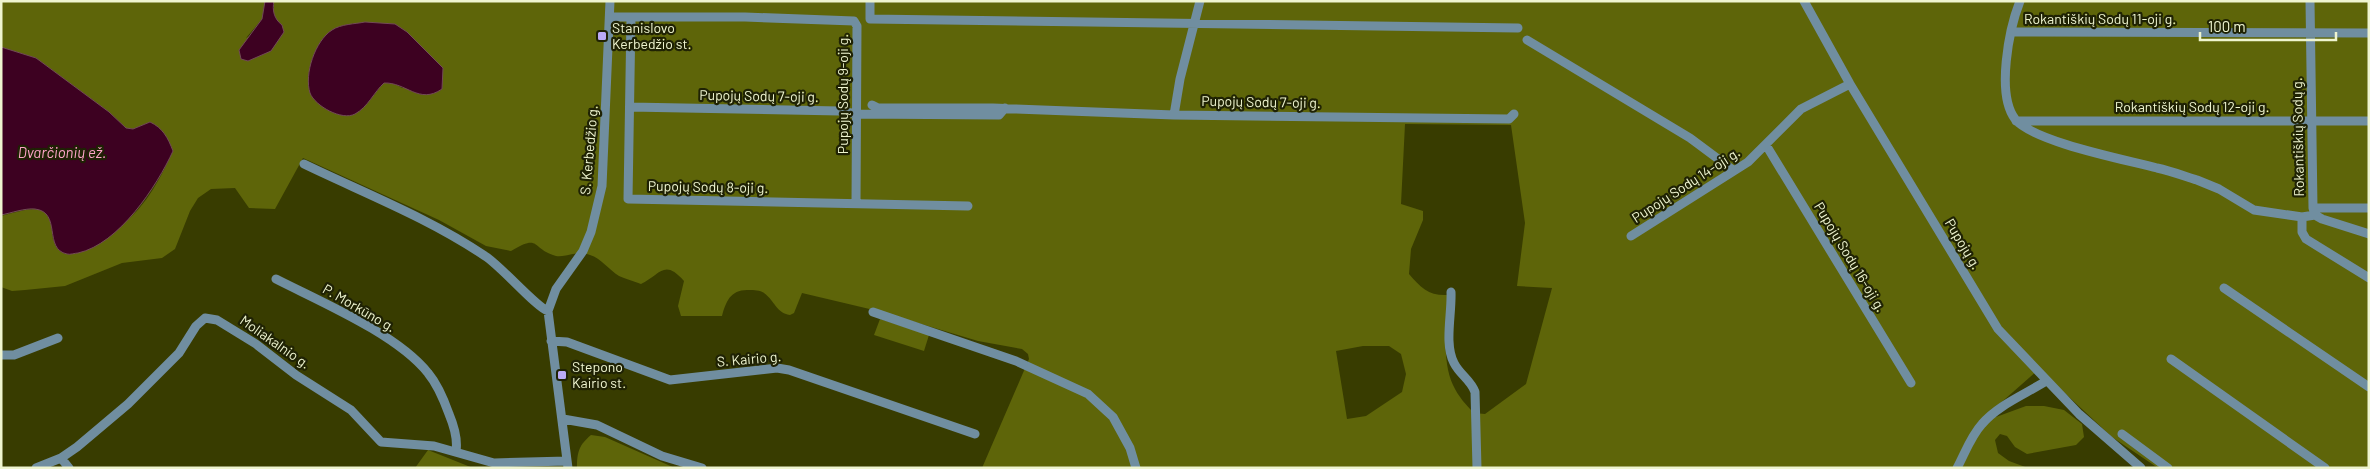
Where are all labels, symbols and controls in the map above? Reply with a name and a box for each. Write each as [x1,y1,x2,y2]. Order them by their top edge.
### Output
street label: Rokantiškių Sodų 11-oji g. [2024,10,2176,27]
scale bar [2200,10,2336,42]
text: 100 m [2208,17,2246,35]
place label: Stanislovo Kerbedžio st. [612,19,692,52]
marker: Stanislovo Kerbedžio st. [596,30,608,42]
street label: Pupojų Sodų 9-oji g. [834,34,851,154]
street label: Rokantiškių Sodų g. [2288,77,2307,197]
street label: Pupojų Sodų 7-oji g. [699,86,819,105]
street label: Pupojų Sodų 7-oji g. [1201,92,1321,111]
street label: Rokantiškių Sodų 12-oji g. [2115,98,2269,115]
street label: S. Kerbedžio g. [576,104,601,195]
water label: Dvarčionių ež. [18,143,106,161]
street label: Pupojų Sodų 14-oji g. [1628,143,1743,226]
street label: Pupojų Sodų 8-oji g. [648,177,768,196]
street label: Pupojų Sodų 16-oji g. [1811,199,1890,315]
street label: Pupojų g. [1942,215,1985,272]
street label: P. Morkūno g. [320,280,399,335]
street label: Moliakalnio g. [237,311,314,372]
street label: S. Kairio g. [716,347,782,370]
place label: Stepono Kairio st. [572,358,626,391]
marker: Stepono Kairio st. [556,369,568,381]

